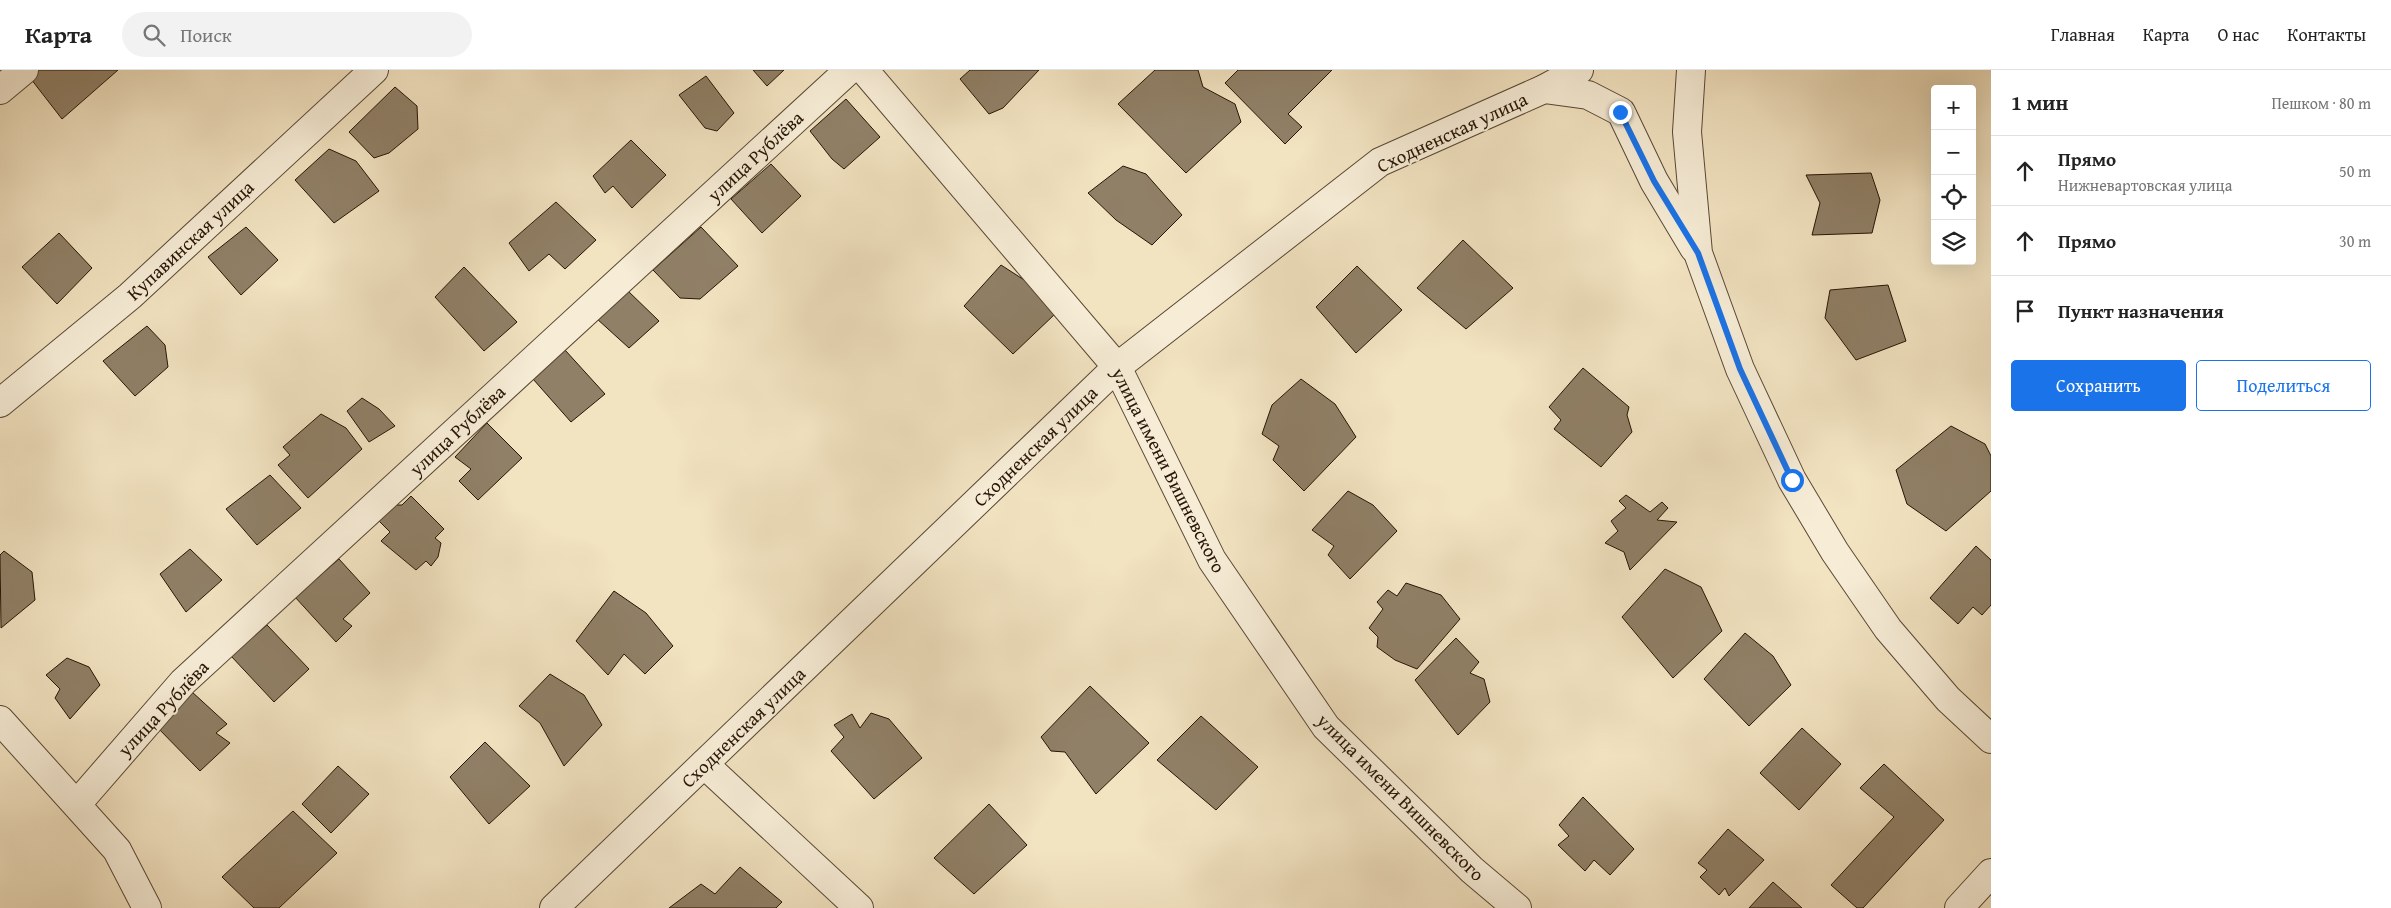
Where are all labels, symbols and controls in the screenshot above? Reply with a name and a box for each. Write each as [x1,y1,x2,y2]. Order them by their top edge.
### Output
search box [122,12,472,57]
text: Карта [25,17,92,52]
icon: search [140,21,168,49]
text: Поиск [180,21,232,49]
text: Главная [2051,21,2115,48]
text: Карта [2143,21,2189,48]
text: О нас [2217,21,2259,48]
text: Контакты [2287,21,2366,48]
street label: Сходненская улица [1372,85,1532,179]
map controls [1931,85,1976,265]
button: + [1931,85,1976,130]
text: 1 мин [2011,87,2068,118]
text: Пешком · 80 m [2271,91,2371,115]
route end [1609,101,1632,124]
street label: улица Рублёва [700,104,809,209]
button: − [1931,130,1976,175]
text: Прямо [2058,145,2116,173]
icon: ahead [2011,157,2039,185]
text: 50 m [2339,159,2371,183]
street label: Купавинская улица [120,173,260,307]
text: Нижневартовская улица [2058,173,2232,197]
button: locate [1931,175,1976,220]
button: layers [1931,220,1976,265]
icon: ahead [2011,227,2039,255]
text: Прямо [2058,227,2116,255]
text: 30 m [2339,229,2371,253]
icon: arrive [2011,297,2039,325]
text: Пункт назначения [2058,297,2224,325]
button: Сохранить [2011,360,2186,411]
button: Поделиться [2196,360,2371,411]
street label: улица имени Вишневского [1104,362,1233,578]
street label: улица Рублёва [402,378,511,483]
street label: Сходненская улица [966,379,1104,513]
route start [1781,469,1804,492]
street label: улица Рублёва [110,654,215,763]
street label: Сходненская улица [674,660,812,794]
street label: улица имени Вишневского [1310,706,1491,887]

